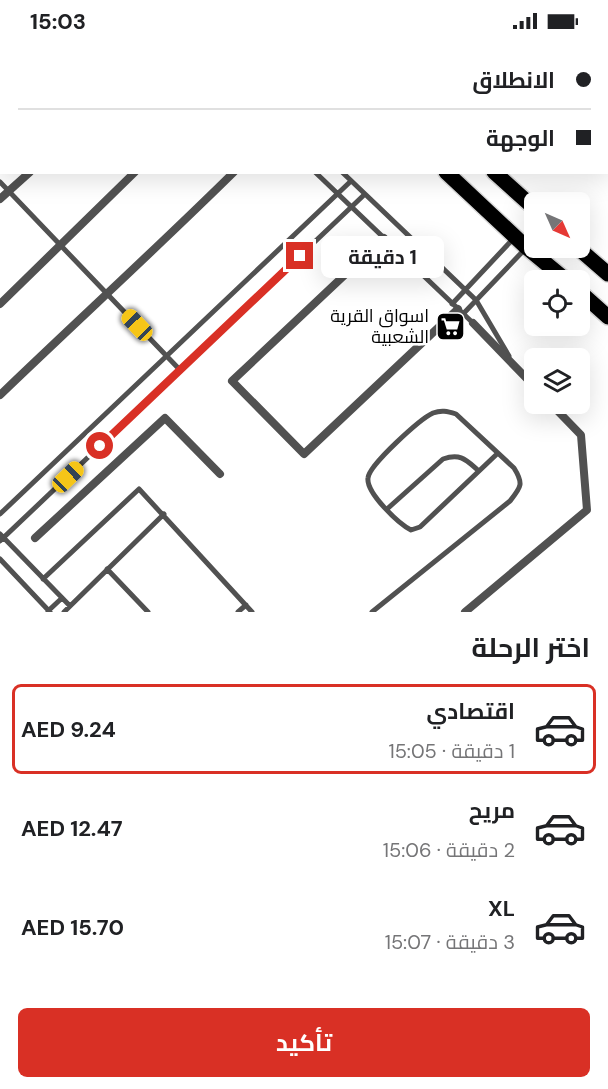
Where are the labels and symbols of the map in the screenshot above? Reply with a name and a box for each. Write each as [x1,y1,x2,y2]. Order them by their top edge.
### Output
north arrow [524,192,590,258]
callout: 1 دقيقة [321,235,444,277]
route end [286,242,313,269]
place label: اسواق القرية الشعبية [330,304,429,349]
car [118,306,156,344]
supermarket icon: اسواق القرية الشعبية [434,310,466,342]
route start [86,432,113,459]
car [49,458,87,496]

